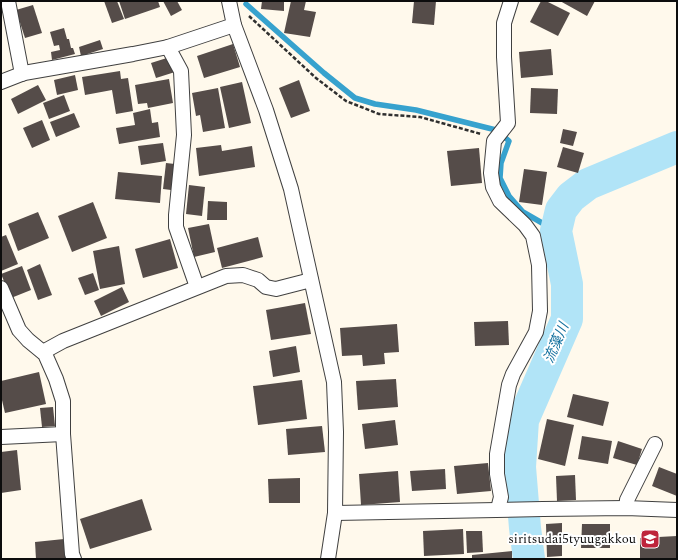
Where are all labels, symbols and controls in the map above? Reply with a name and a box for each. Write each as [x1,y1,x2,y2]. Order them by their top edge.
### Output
water label: 流藻川 [538,318,575,366]
school or university icon: siritsudai5tyuugakkou [639,528,661,550]
place label: siritsudai5tyuugakkou [508,529,636,549]

